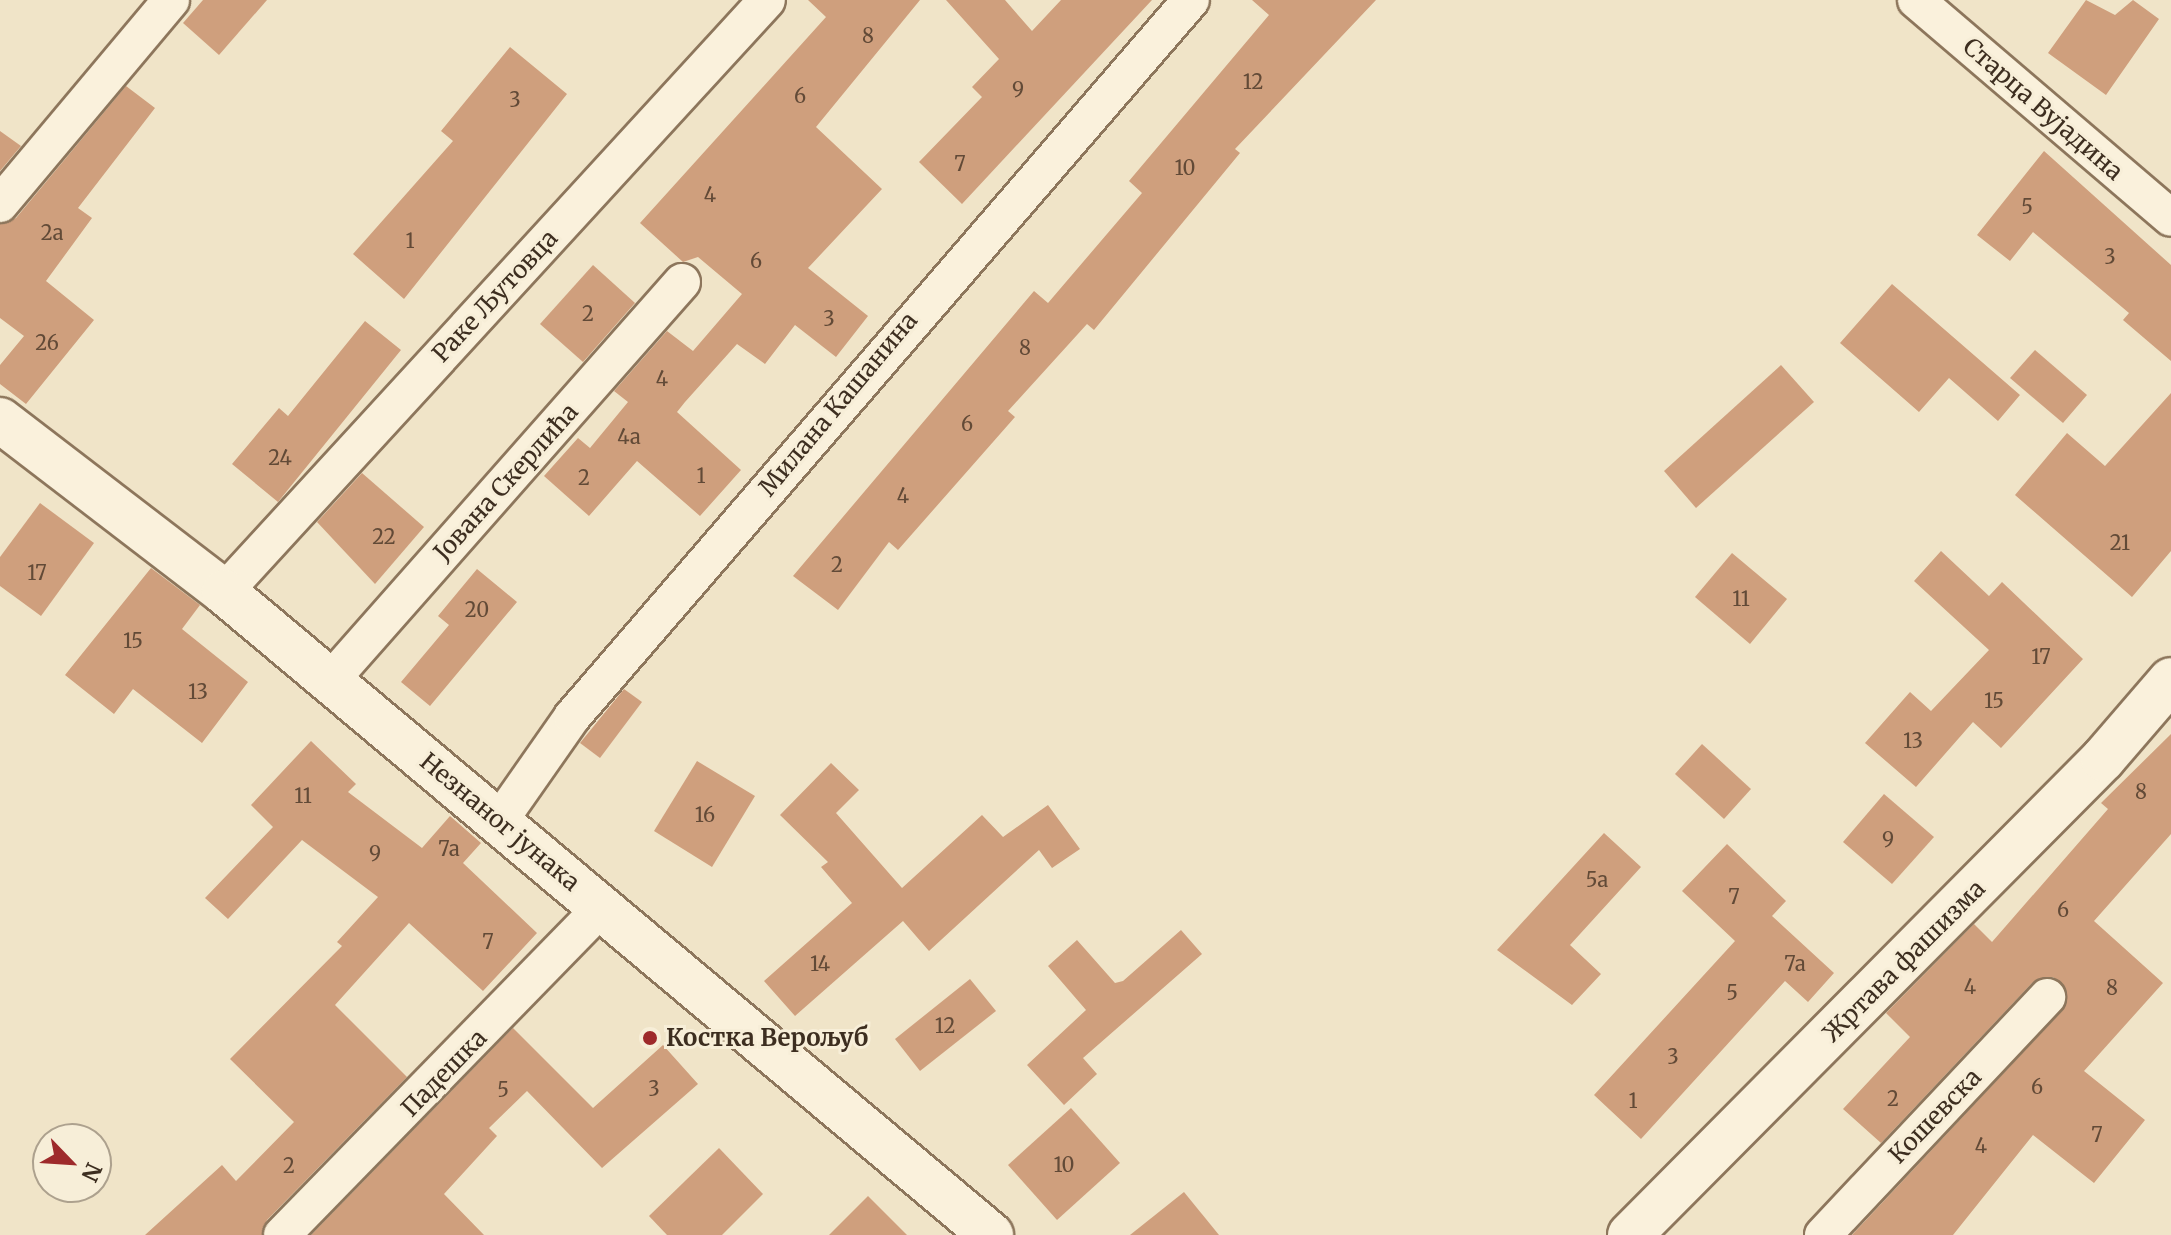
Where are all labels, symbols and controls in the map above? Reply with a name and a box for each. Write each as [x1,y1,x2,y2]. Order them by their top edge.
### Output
house number: 8 [862,23,874,47]
street label: Старца Вујадина [1957,32,2129,186]
house number: 12 [1243,69,1263,93]
house number: 9 [1012,77,1024,101]
house number: 6 [794,83,806,107]
house number: 3 [509,87,521,111]
house number: 7 [954,151,966,175]
house number: 10 [1174,155,1196,179]
house number: 4 [704,182,716,206]
house number: 5 [2021,194,2033,218]
house number: 2a [41,220,63,244]
street label: Раке Љутовца [427,224,563,368]
house number: 1 [405,228,415,252]
house number: 3 [2104,244,2116,268]
house number: 6 [750,248,762,272]
house number: 2 [582,301,594,325]
street label: Милана Кашанина [753,306,923,502]
house number: 3 [823,306,835,330]
house number: 26 [35,330,59,354]
house number: 8 [1019,335,1031,359]
house number: 4 [656,366,668,390]
street label: Јована Скерлића [428,398,584,566]
house number: 6 [961,411,973,435]
house number: 4a [617,424,641,448]
house number: 24 [268,445,292,469]
house number: 1 [696,463,706,487]
house number: 2 [578,465,590,489]
house number: 4 [897,483,909,507]
house number: 22 [372,524,396,548]
house number: 21 [2110,530,2130,554]
house number: 2 [831,552,843,576]
house number: 17 [27,560,47,584]
house number: 11 [1732,586,1750,610]
house number: 20 [465,597,489,621]
house number: 15 [123,628,143,652]
house number: 17 [2031,644,2051,668]
house number: 13 [188,679,208,703]
house number: 15 [1984,688,2004,712]
house number: 13 [1903,728,1923,752]
street label: Незнаног јунака [414,747,586,897]
house number: 8 [2135,779,2147,803]
house number: 11 [294,783,312,807]
house number: 16 [695,802,715,826]
house number: 9 [1882,827,1894,851]
house number: 7a [438,836,460,860]
house number: 9 [369,841,381,865]
house number: 5a [1586,867,1608,891]
street label: Жртава фашизма [1817,874,1991,1048]
house number: 7 [1728,884,1740,908]
house number: 6 [2057,897,2069,921]
house number: 7 [482,929,494,953]
house number: 14 [810,951,830,975]
house number: 7a [1784,951,1806,975]
house number: 4 [1964,974,1976,998]
house number: 8 [2106,975,2118,999]
house number: 5 [1726,980,1738,1004]
house number: 12 [935,1013,955,1037]
street label: Падешка [395,1023,493,1123]
place label: Костка Верољуб [666,1024,868,1052]
marker: Костка Верољуб [641,1029,659,1047]
house number: 3 [1667,1044,1679,1068]
street label: Кошевска [1883,1063,1987,1169]
house number: 6 [2031,1074,2043,1098]
house number: 3 [648,1076,660,1100]
house number: 5 [497,1077,509,1101]
house number: 2 [1887,1086,1899,1110]
house number: 1 [1628,1088,1638,1112]
house number: 7 [2091,1122,2103,1146]
north arrow [32,1123,112,1203]
house number: 4 [1975,1133,1987,1157]
house number: 10 [1053,1152,1075,1176]
house number: 2 [283,1153,295,1177]
text: N [76,1158,108,1186]

